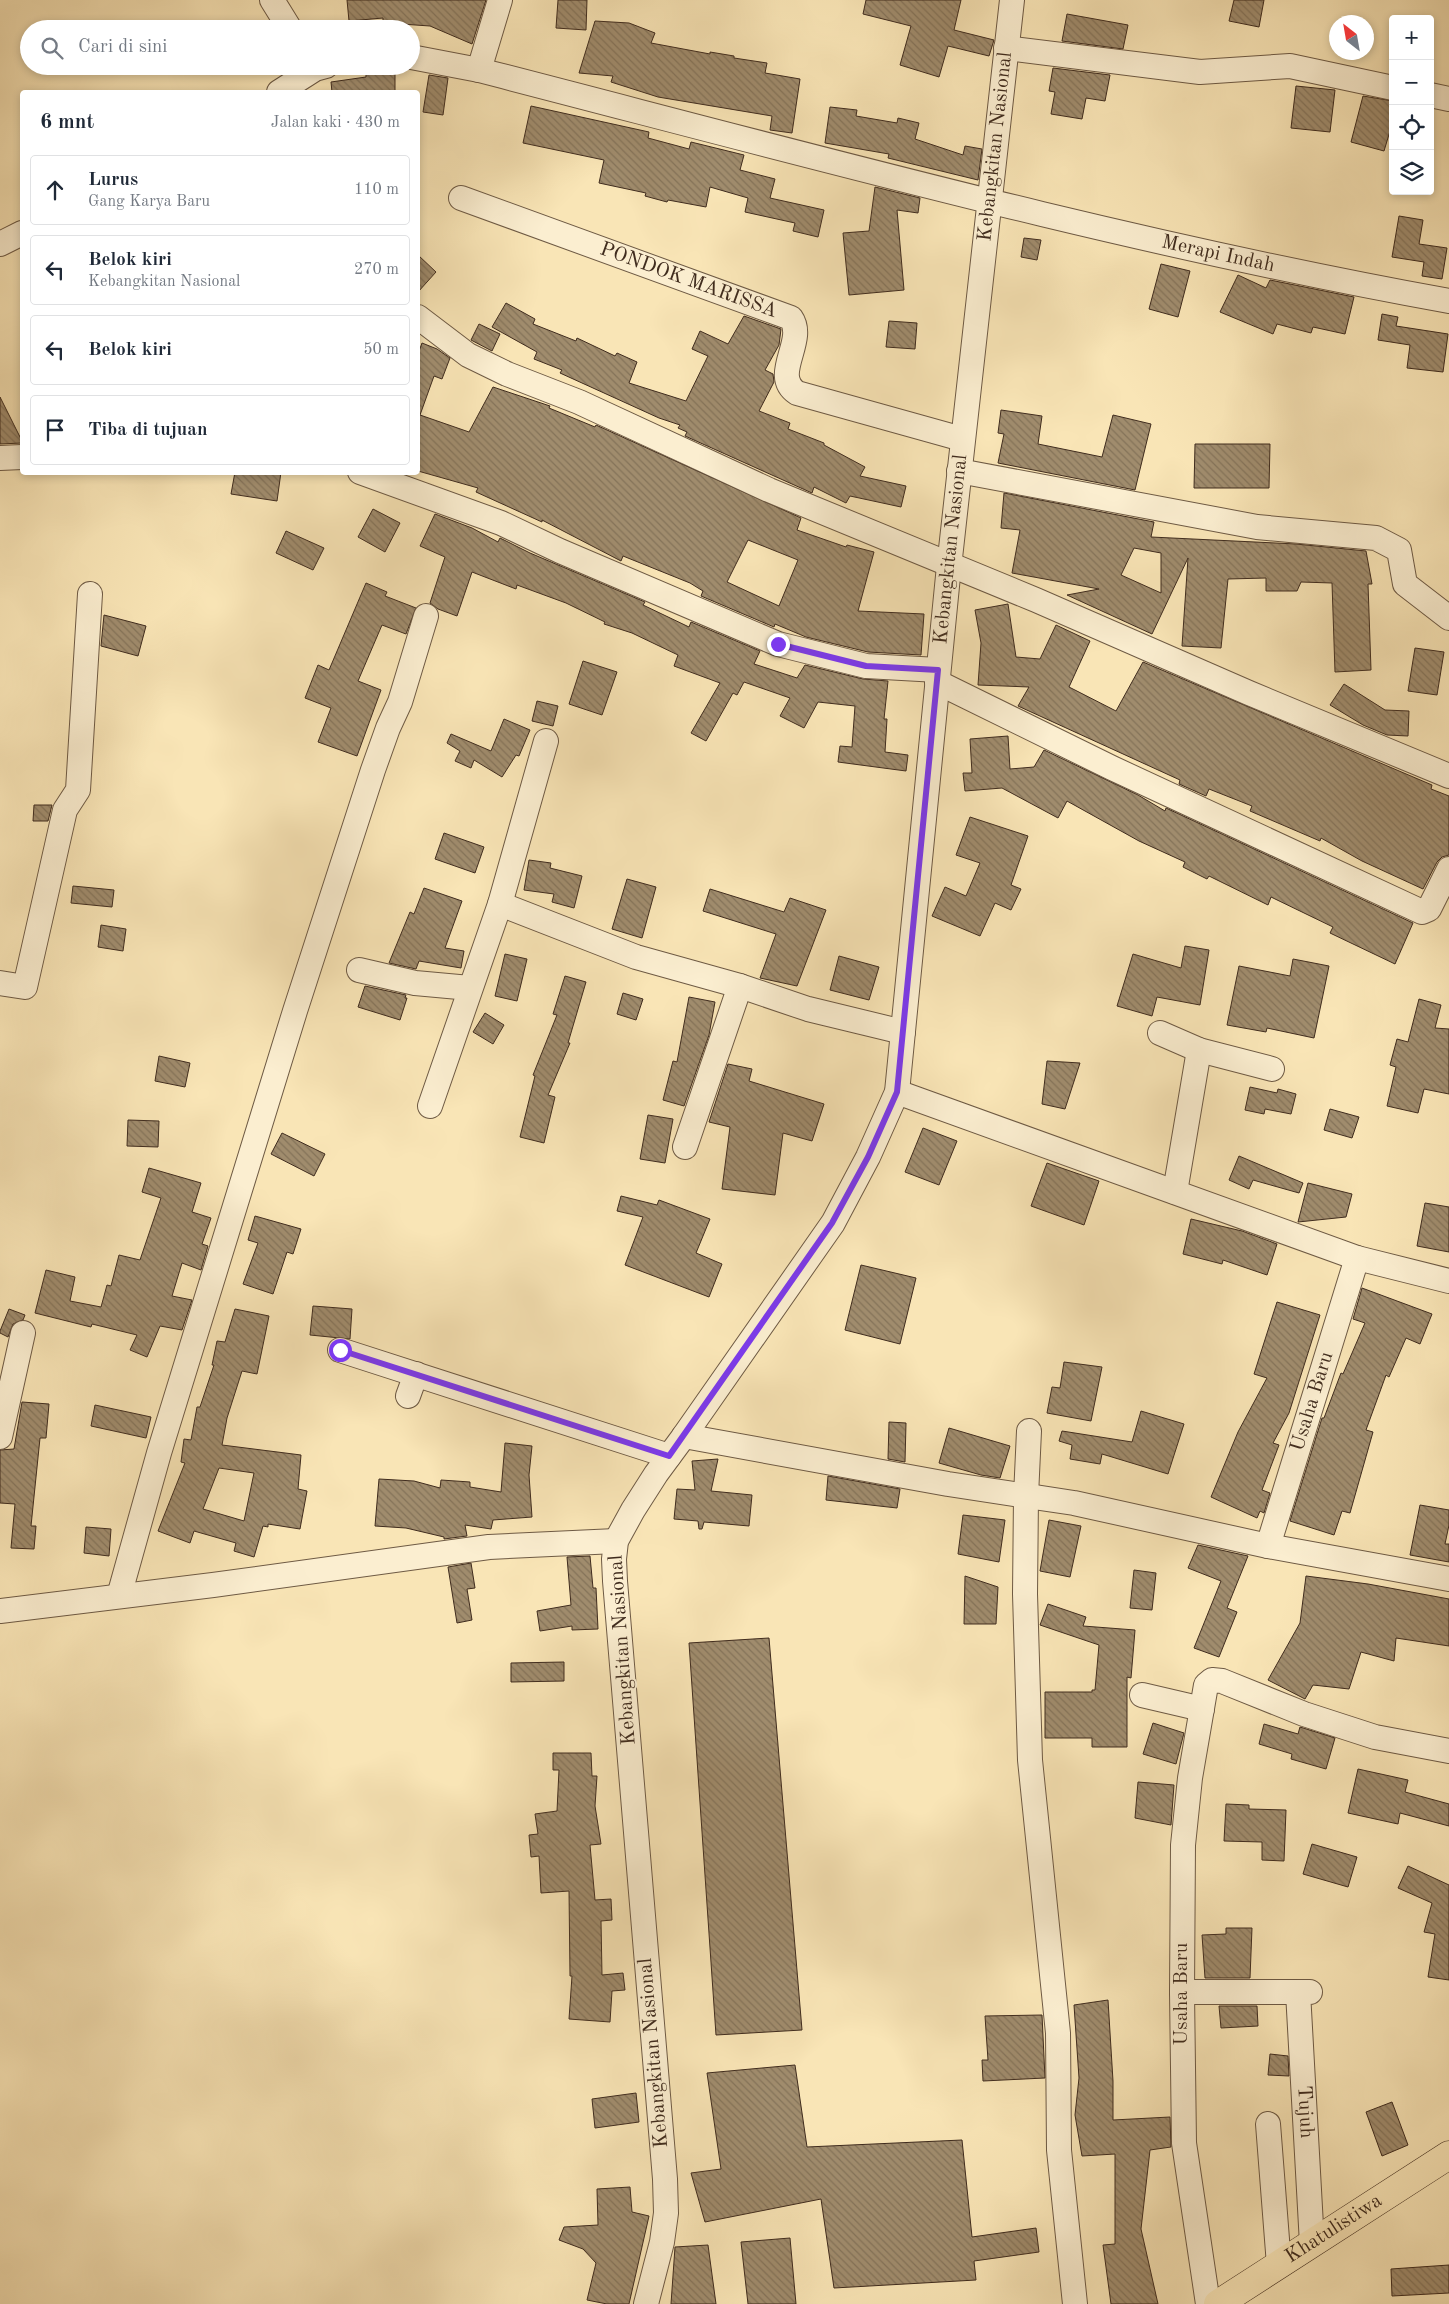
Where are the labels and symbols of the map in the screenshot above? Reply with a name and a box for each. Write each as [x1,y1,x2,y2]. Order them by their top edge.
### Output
north arrow [1329,15,1374,60]
street label: Kebangkitan Nasional [975,51,1016,243]
street label: Merapi Indah [1160,232,1277,277]
street label: PONDOK MARISSA [597,239,780,322]
street label: Kebangkitan Nasional [931,453,971,645]
route end [767,633,790,656]
route start [329,1339,352,1362]
street label: Usaha Baru [1288,1349,1337,1454]
street label: Kebangkitan Nasional [606,1554,640,1746]
street label: Usaha Baru [1172,1942,1192,2046]
street label: Kebangkitan Nasional [636,1957,672,2149]
street label: Tujuh [1293,2085,1316,2139]
street label: Khatulistiwa [1282,2191,1386,2267]

